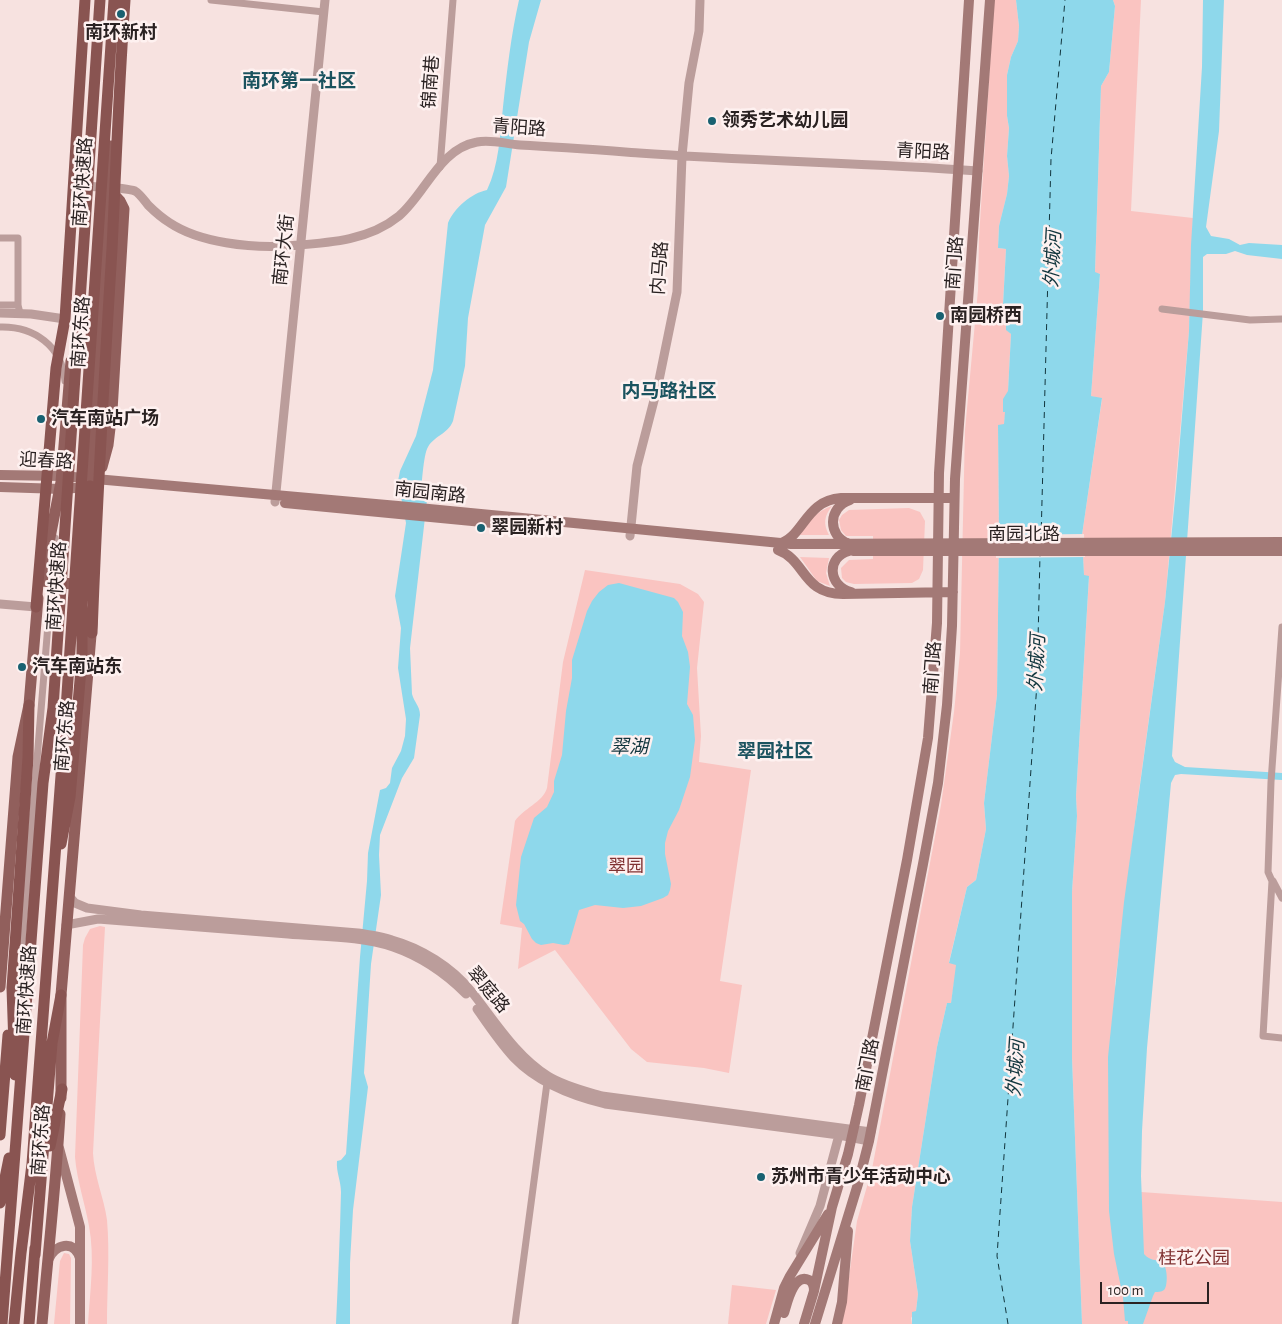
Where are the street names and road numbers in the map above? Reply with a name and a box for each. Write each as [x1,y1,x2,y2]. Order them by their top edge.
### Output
street label: 锦南巷 [418,54,444,110]
street label: 青阳路 [491,115,547,141]
street label: 南环快速路 [69,136,97,228]
street label: 青阳路 [895,140,951,164]
street label: 南环大街 [269,213,299,287]
street label: 南门路 [942,235,968,291]
street label: 内马路 [647,240,673,296]
street label: 南环东路 [68,295,94,369]
street label: 迎春路 [18,449,74,473]
street label: 南园南路 [393,478,467,508]
street label: 南园北路 [988,524,1060,546]
street label: 南环快速路 [43,540,71,632]
street label: 南门路 [920,640,946,696]
street label: 南环东路 [51,699,79,773]
street label: 南环快速路 [13,944,41,1036]
street label: 翠庭路 [462,962,514,1018]
street label: 南门路 [852,1036,884,1094]
street label: 南环东路 [28,1103,54,1177]

